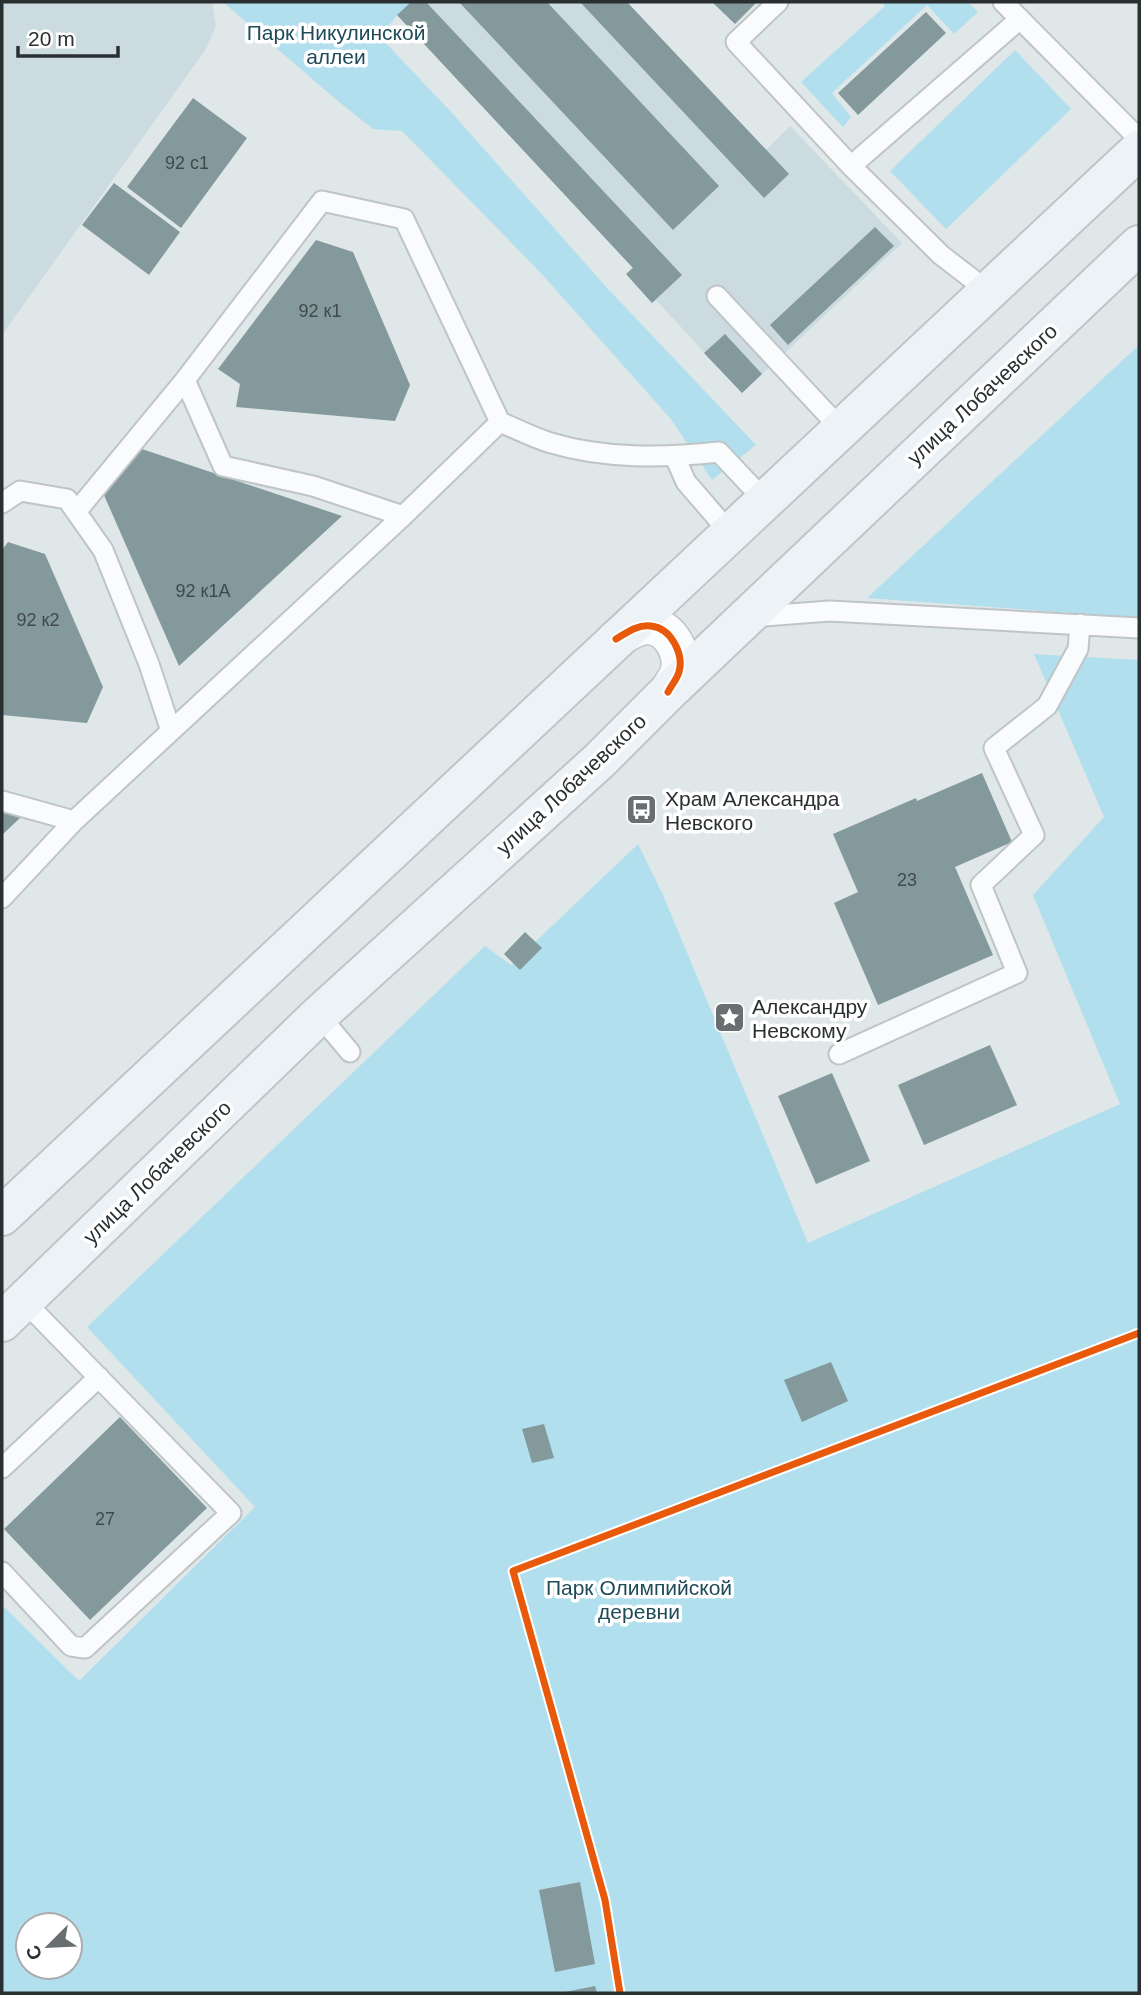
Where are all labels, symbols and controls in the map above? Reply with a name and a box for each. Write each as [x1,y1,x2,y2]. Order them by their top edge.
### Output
scale bar [18,14,117,58]
park label: Парк Никулинской аллеи [247,21,425,68]
text: 20 m [28,27,75,50]
house number: 92 с1 [165,153,209,173]
house number: 92 к1 [299,301,341,321]
street label: улица Лобачевского [903,319,1061,469]
house number: 92 к1А [176,581,230,601]
house number: 92 к2 [17,610,59,630]
street label: улица Лобачевского [492,709,650,859]
place label: Храм Александра Невского [665,787,840,834]
bus stop icon: Храм Александра Невского [625,793,659,827]
house number: 23 [897,870,917,890]
place label: Александру Невскому [752,995,868,1042]
place icon: Александру Невскому [712,1001,746,1035]
street label: улица Лобачевского [79,1096,235,1248]
house number: 27 [95,1509,115,1529]
park label: Парк Олимпийской деревни [546,1576,732,1623]
north arrow [14,1911,84,1981]
text: С [21,1942,46,1963]

